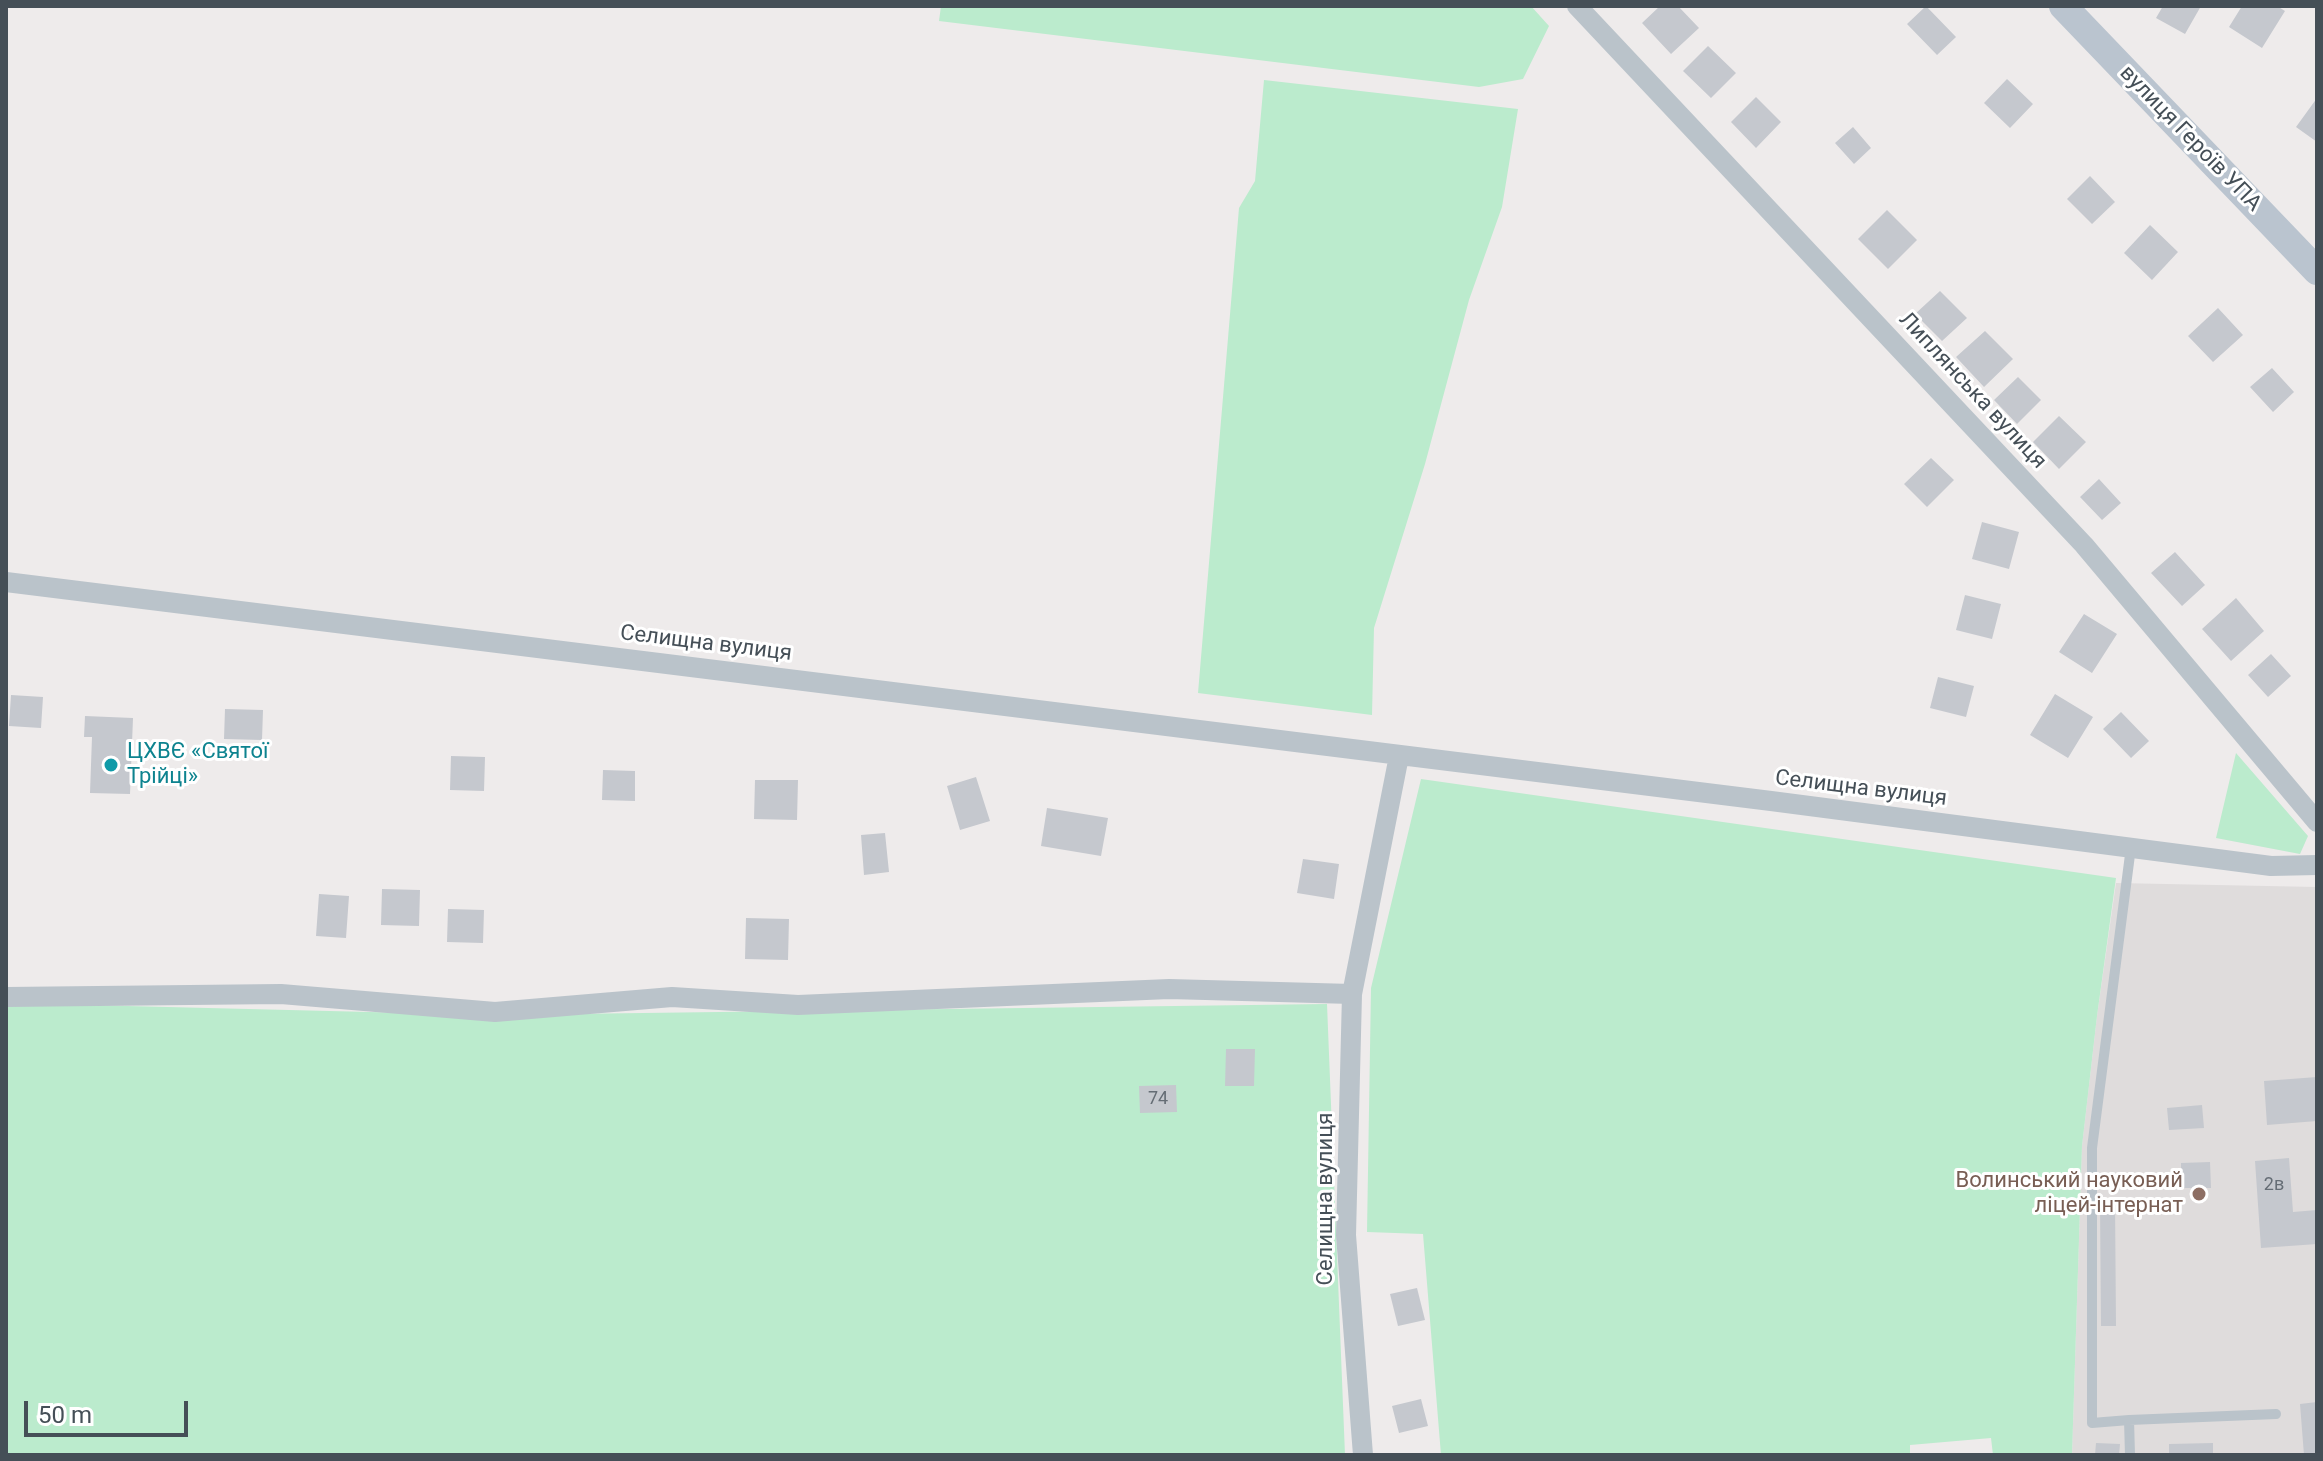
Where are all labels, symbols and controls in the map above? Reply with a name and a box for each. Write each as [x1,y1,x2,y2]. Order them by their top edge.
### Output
street label: вулиця Героїв УПА [2114,61,2266,217]
street label: Липлянська вулиця [1893,307,2051,475]
street label: Селищна вулиця [619,620,793,668]
place label: ЦХВЄ «Святої Трійці» [127,739,268,790]
marker: ЦХВЄ «Святої Трійці» [102,756,120,774]
street label: Селищна вулиця [1774,765,1948,813]
house number: 74 [1148,1088,1168,1110]
street label: Селищна вулиця [1313,1113,1339,1285]
place label: Волинський науковий ліцей-інтернат [1956,1168,2183,1220]
house number: 2в [2264,1174,2284,1196]
marker: Волинський науковий ліцей-інтернат [2190,1185,2208,1203]
scale bar [28,1385,192,1435]
text: 50 m [38,1401,92,1429]

